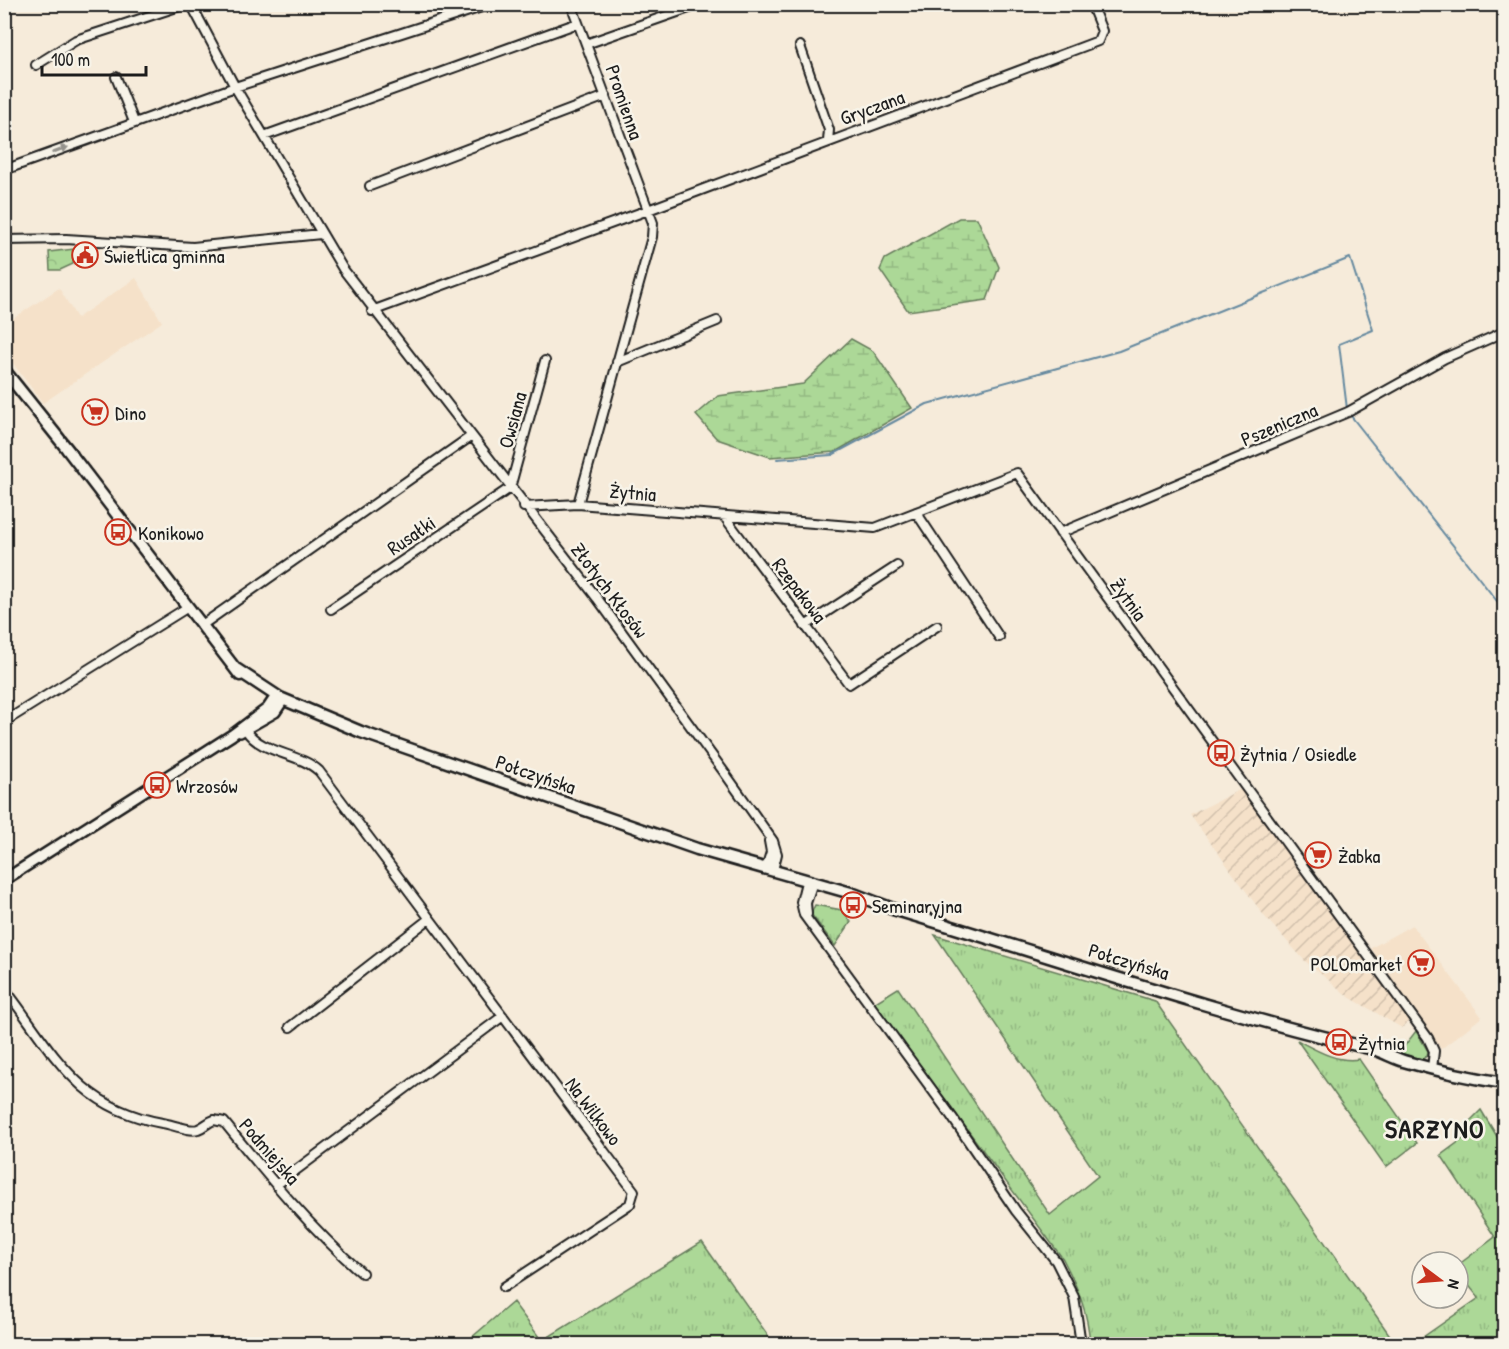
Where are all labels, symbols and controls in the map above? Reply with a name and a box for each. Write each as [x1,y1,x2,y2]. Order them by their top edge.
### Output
scale bar [42,39,146,77]
text: 100 m [51,47,90,72]
street label: Promienna [600,61,650,143]
street label: Gryczana [836,83,908,131]
one-way arrow [51,145,69,154]
public building icon: Świetlica gminna [70,240,100,270]
place label: Świetlica gminna [104,242,225,269]
street label: Owsiana [492,389,532,451]
street label: Pszeniczna [1237,396,1321,452]
supermarket icon: Dino [80,397,110,427]
place label: Dino [115,399,146,426]
street label: Żytnia [608,477,658,508]
street label: Rusałki [381,509,441,561]
bus stop icon: Konikowo [103,517,133,547]
place label: Konikowo [138,519,204,546]
street label: Złotych Kłosów [565,537,655,643]
street label: Rzepakowa [767,552,834,628]
street label: Żytnia [1104,572,1154,626]
bus stop icon: Żytnia / Osiedle [1206,738,1236,768]
place label: Żytnia / Osiedle [1240,740,1357,767]
street label: Połczyńska [492,748,580,800]
bus stop icon: Wrzosów [142,770,172,800]
place label: Wrzosów [176,772,238,799]
supermarket icon: Żabka [1303,840,1333,870]
place label: Żabka [1338,842,1381,869]
bus stop icon: Seminaryjna [838,890,868,920]
place label: Seminaryjna [872,892,962,919]
street label: Połczyńska [1085,936,1173,986]
supermarket icon: POLOmarket [1406,948,1436,978]
place label: POLOmarket [1310,950,1403,977]
bus stop icon: Żytnia [1324,1027,1354,1057]
place label: Żytnia [1358,1029,1405,1056]
street label: Na Wilkowo [559,1071,629,1151]
district label: SARZYNO [1385,1111,1485,1146]
street label: Podmiejska [234,1112,307,1190]
north arrow [1410,1250,1470,1310]
text: N [1443,1277,1466,1292]

